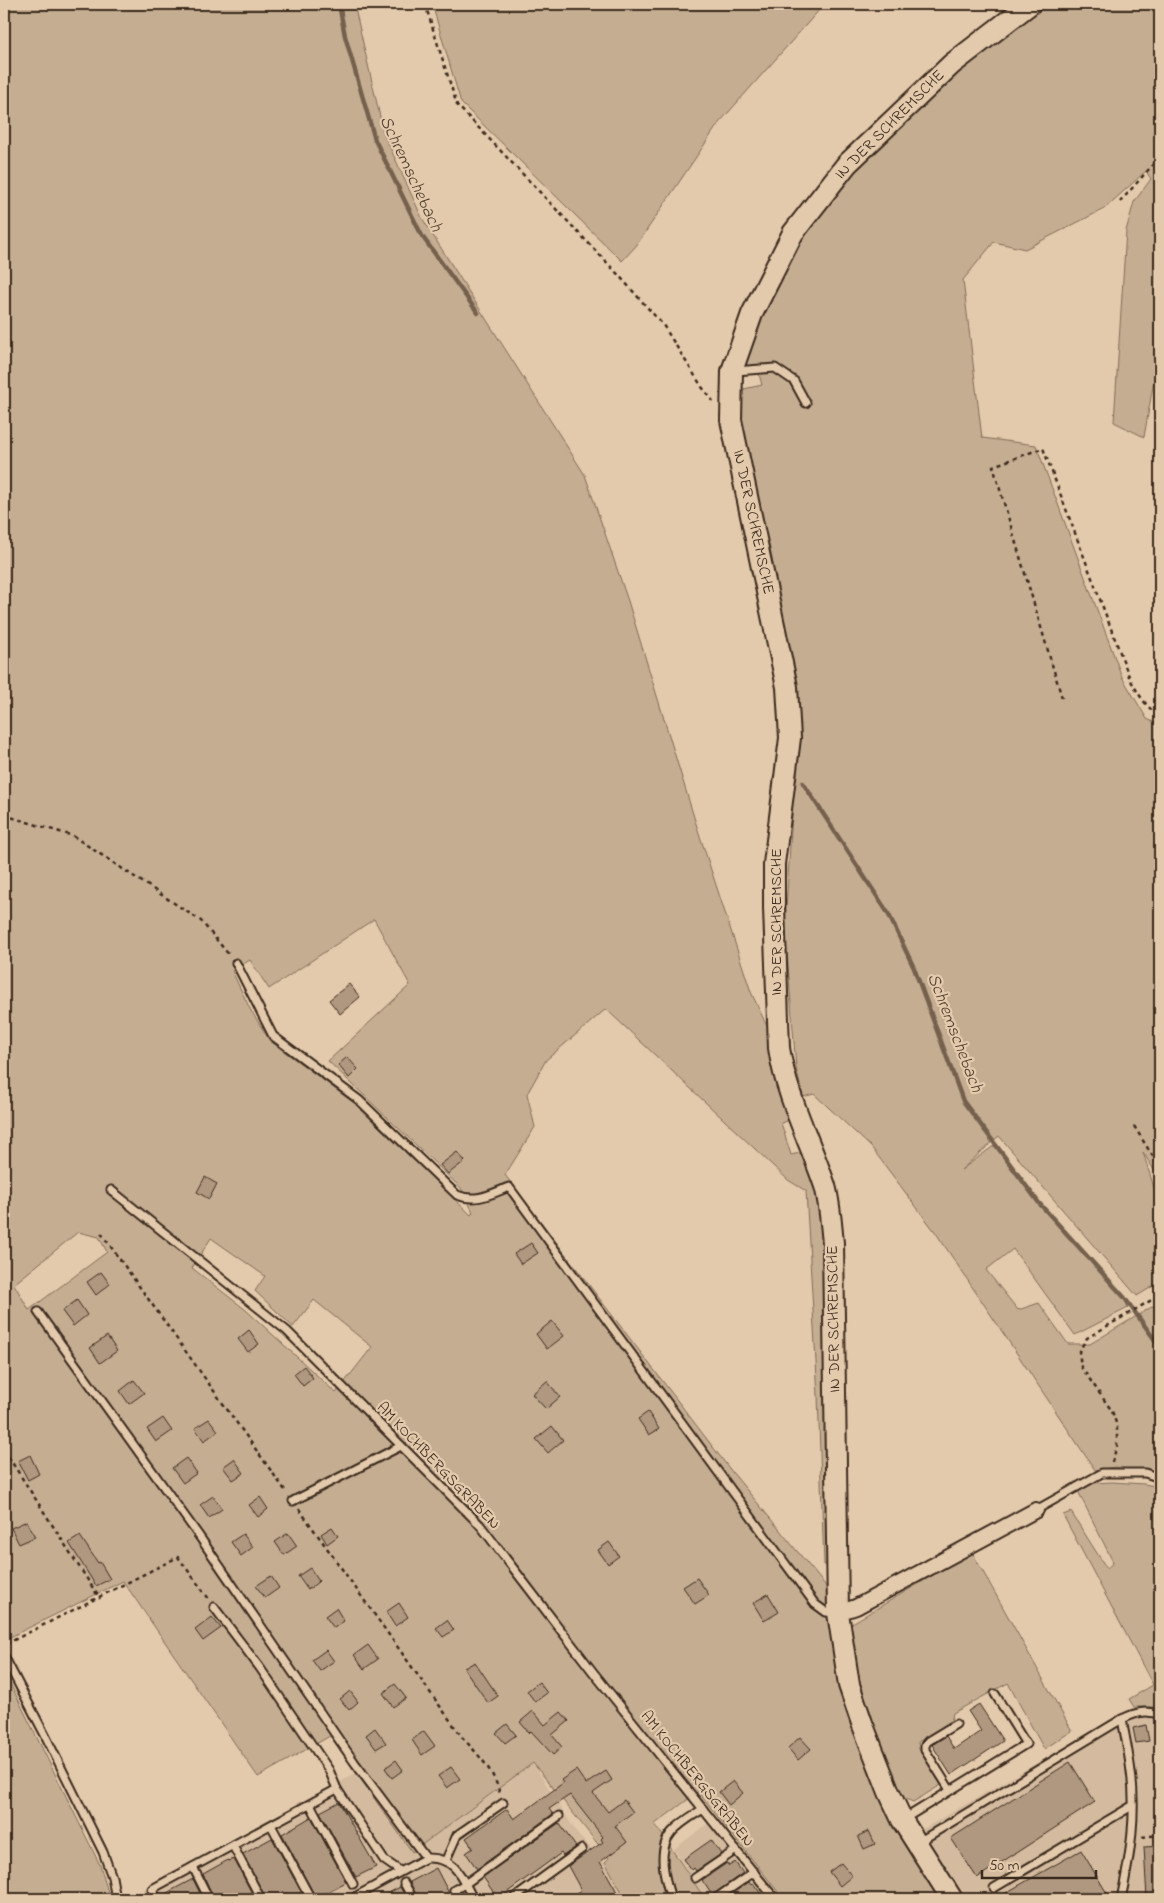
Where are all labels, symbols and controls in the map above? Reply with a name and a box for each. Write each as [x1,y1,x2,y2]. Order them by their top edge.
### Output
street label: IN DER SCHREMSCHE [829,64,951,186]
water label: Schremschebach [372,112,448,237]
street label: IN DER SCHREMSCHE [726,447,780,597]
street label: IN DER SCHREMSCHE [765,848,789,996]
water label: Schremschebach [919,970,989,1097]
street label: IN DER SCHREMSCHE [821,1245,847,1393]
street label: AM KOCHBERGSGRABEN [370,1397,506,1535]
street label: AM KOCHBERGSGRABEN [634,1706,760,1852]
scale bar [982,1848,1095,1880]
text: 50 m [989,1855,1020,1877]

